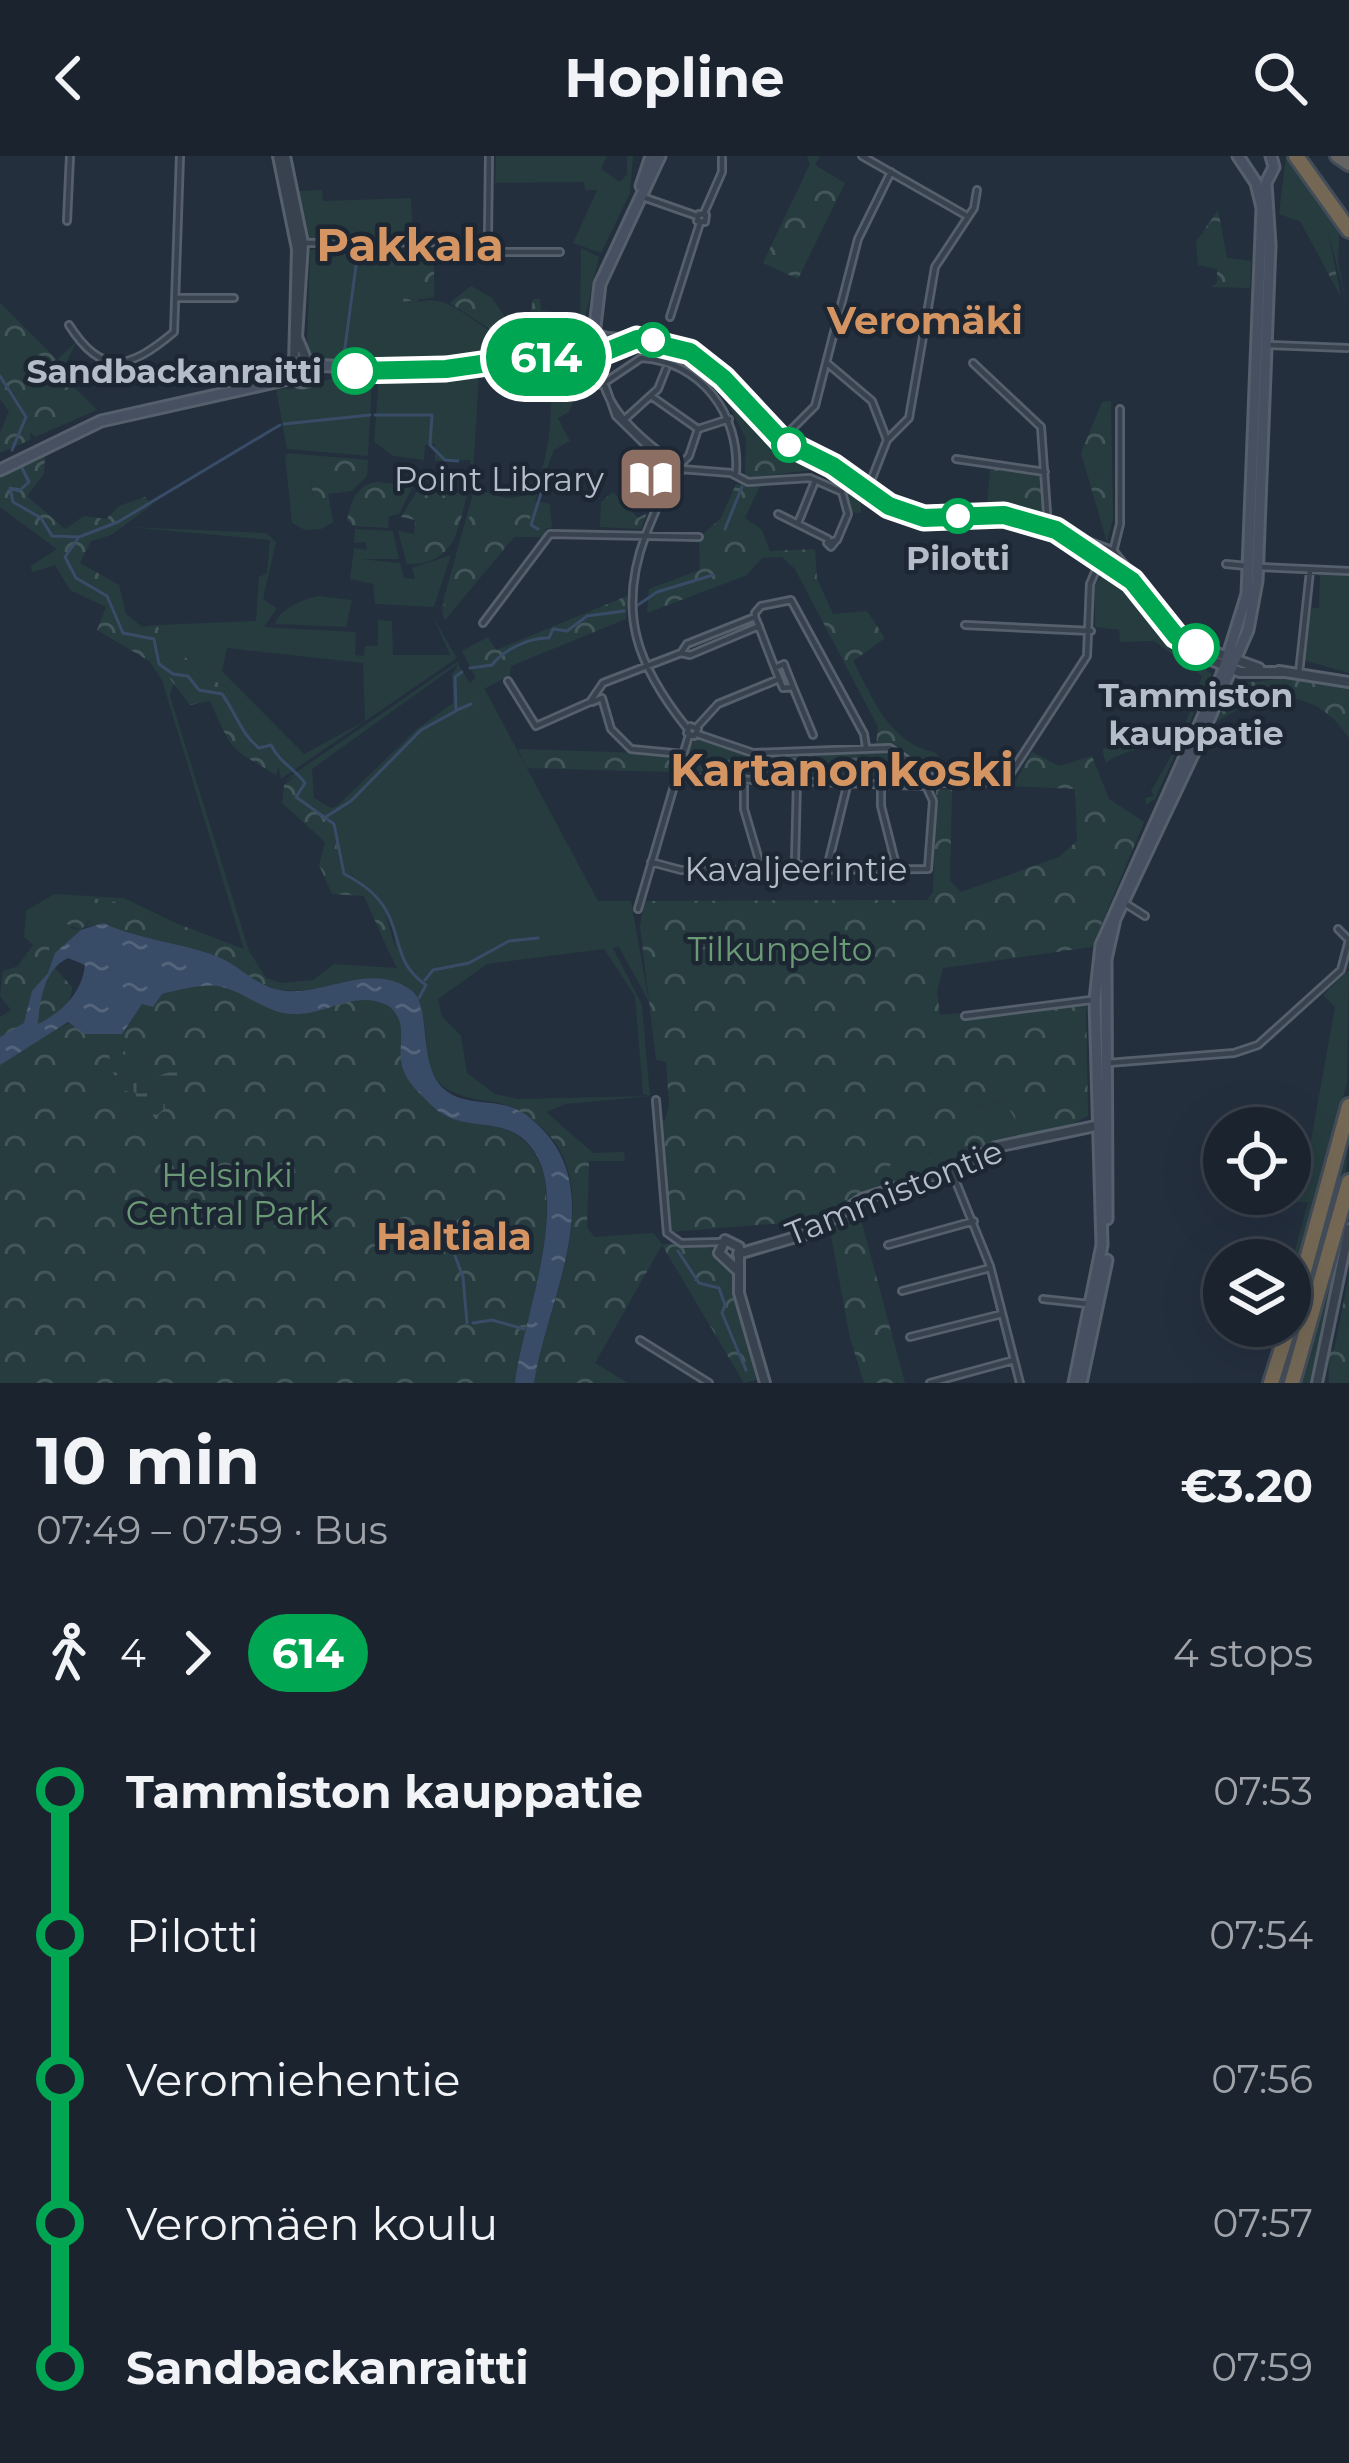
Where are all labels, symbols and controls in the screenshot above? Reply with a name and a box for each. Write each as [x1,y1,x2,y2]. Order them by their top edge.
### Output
icon: back [36,45,102,111]
text: Hopline [564,45,785,111]
icon: search [1247,45,1313,111]
district label: Pakkala [316,217,504,272]
district label: Veromäki [826,296,1023,344]
line badge: 614 [477,318,615,396]
unlabelled marker [637,324,669,356]
text: 614 [510,331,582,383]
marker: Sandbackanraitti [333,349,377,393]
place label: Sandbackanraitti [27,351,322,391]
unlabelled marker [773,429,805,461]
library icon: Point Library [616,444,686,514]
place label: Point Library [394,459,604,499]
marker: Pilotti [942,500,974,532]
place label: Pilotti [906,538,1010,578]
marker: Tammiston kauppatie [1174,625,1218,669]
place label: Tammiston kauppatie [1099,675,1293,753]
district label: Kartanonkoski [670,742,1014,797]
street label: Kavaljeerintie [684,849,908,889]
park label: Tilkunpelto [688,929,872,969]
map controls [1203,1107,1311,1347]
button: locate [1203,1107,1311,1215]
street label: Tammistontie [780,1130,1008,1254]
park label: Helsinki Central Park [126,1155,329,1233]
district label: Haltiala [376,1212,532,1260]
button: layers [1203,1239,1311,1347]
text: 10 min [36,1420,260,1501]
text: €3.20 [1181,1458,1313,1513]
text: 07:49 – 07:59 · Bus [36,1506,388,1554]
icon: walk [36,1620,102,1686]
icon: forward [164,1620,230,1686]
text: 614 [272,1627,344,1679]
text: 4 [120,1629,146,1677]
text: 4 stops [1173,1629,1313,1677]
text: Tammiston kauppatie [126,1764,643,1819]
text: 07:53 [1213,1767,1313,1815]
text: Pilotti [126,1908,259,1963]
text: 07:54 [1209,1911,1313,1959]
text: Veromiehentie [126,2052,460,2107]
text: 07:56 [1211,2055,1313,2103]
text: Veromäen koulu [126,2196,498,2251]
text: 07:57 [1213,2199,1313,2247]
text: Sandbackanraitti [126,2340,529,2395]
text: 07:59 [1211,2343,1313,2391]

